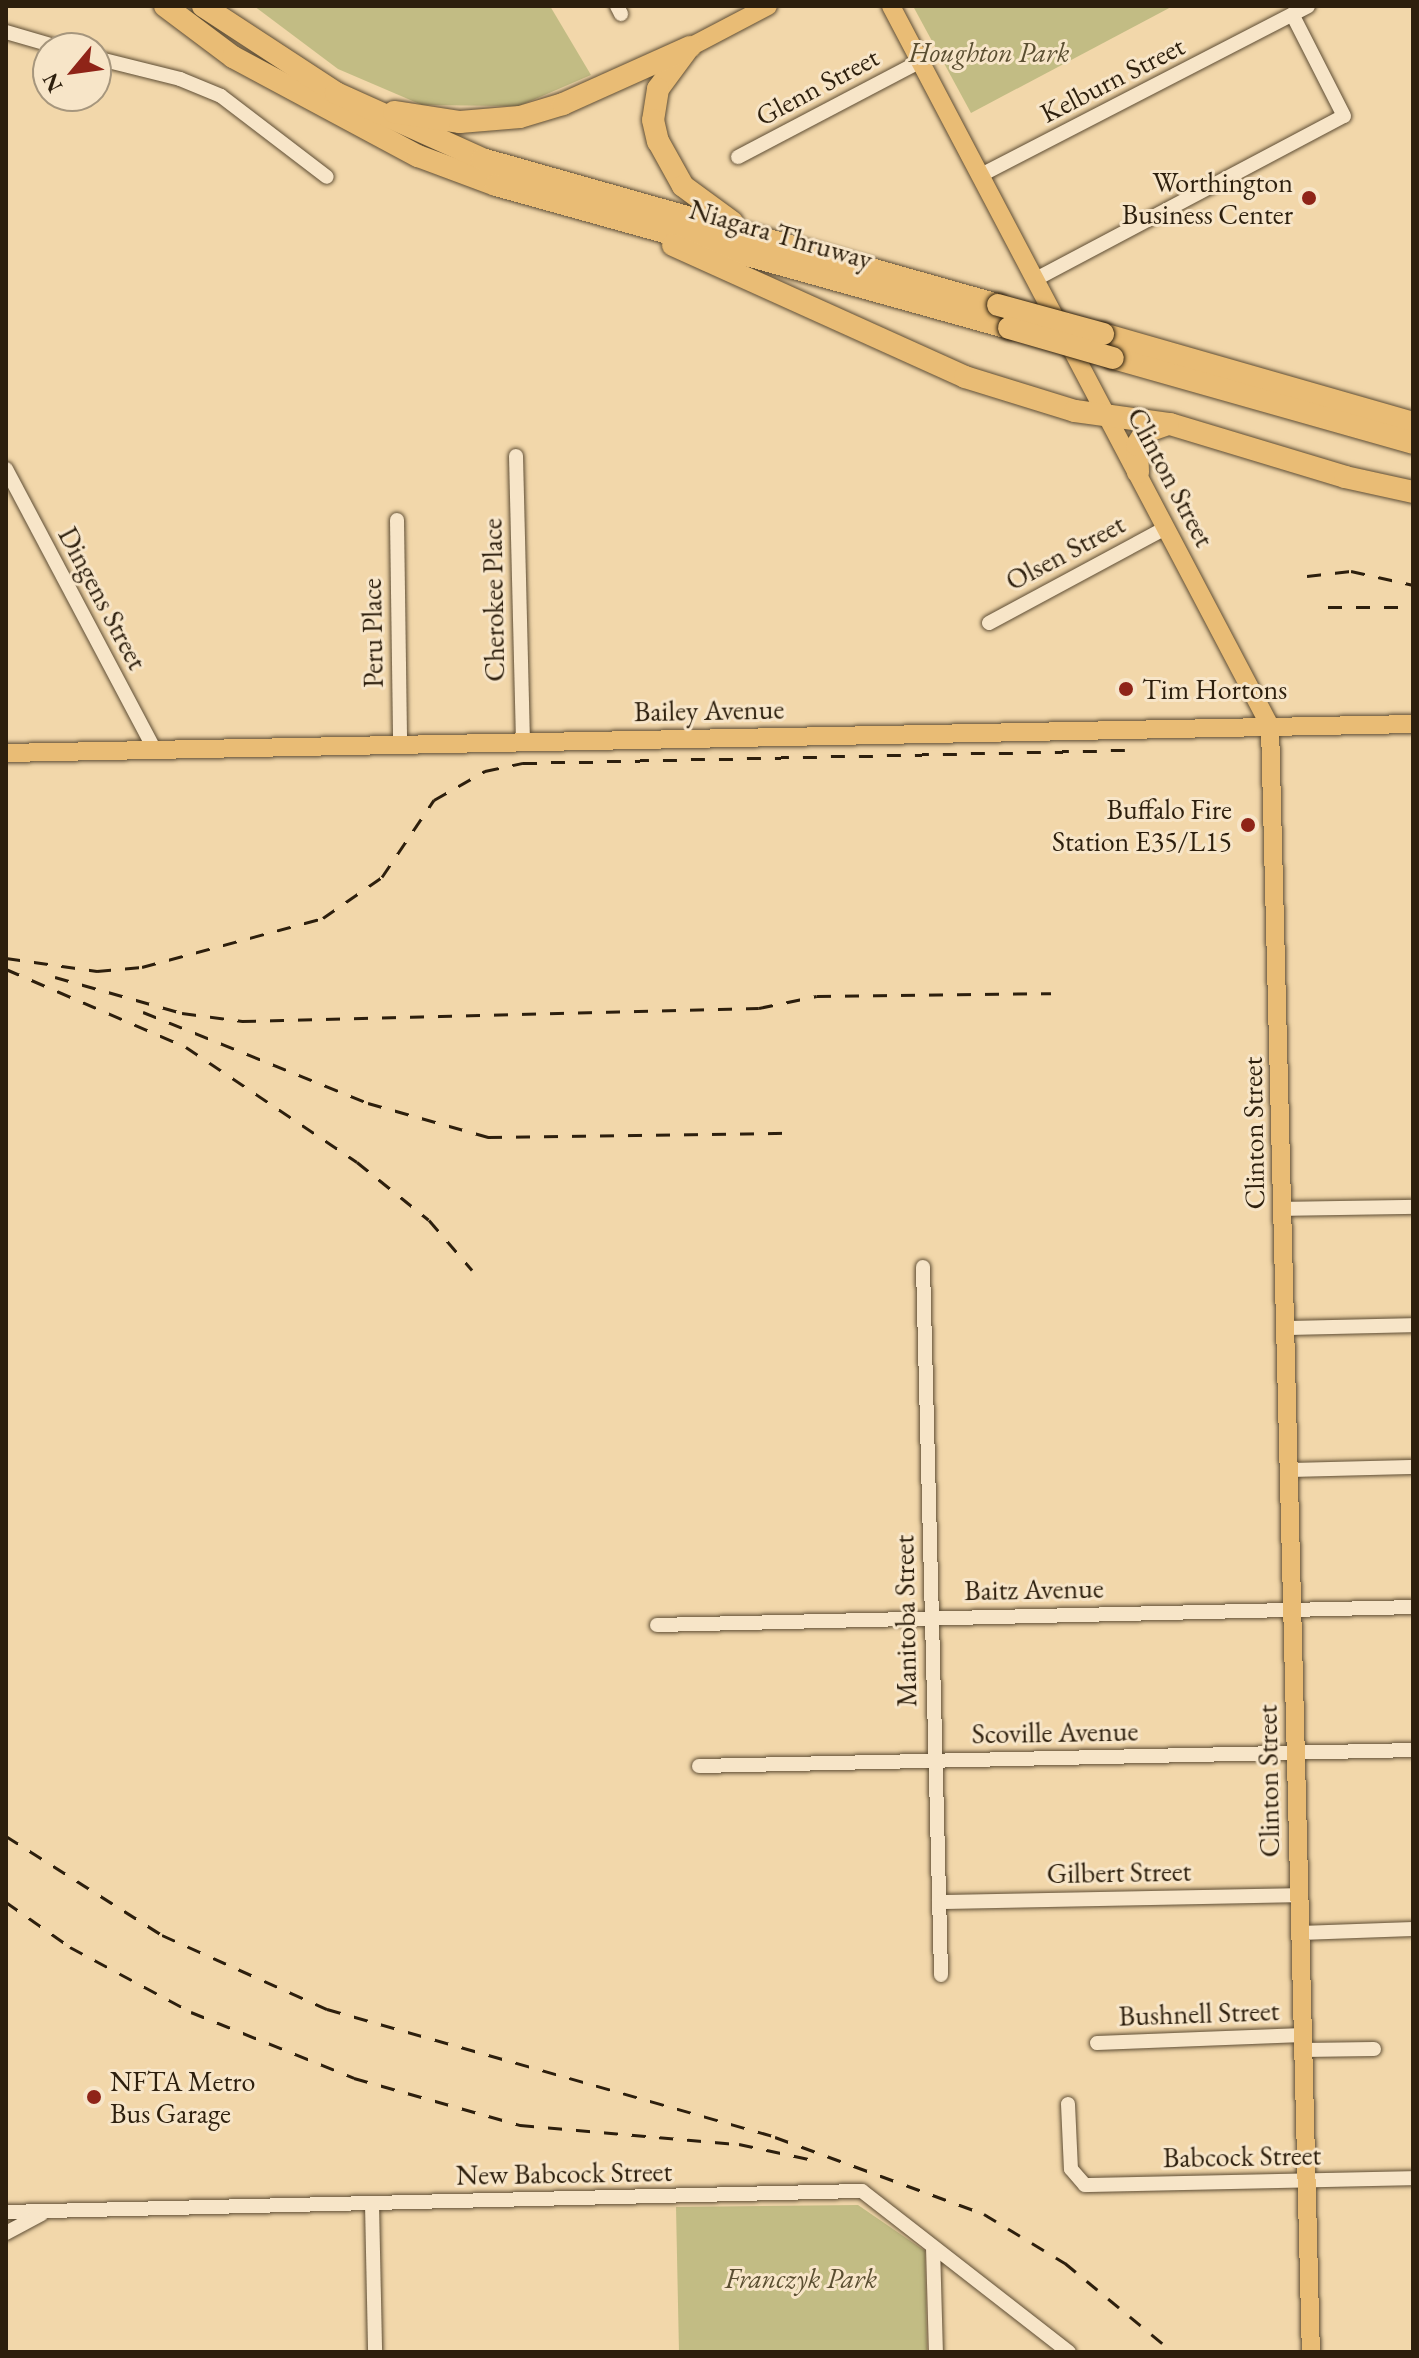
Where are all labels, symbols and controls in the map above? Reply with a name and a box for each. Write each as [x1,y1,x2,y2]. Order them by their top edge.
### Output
street label: Kelburn Street [1034,28,1190,130]
north arrow [32,32,112,112]
park label: Houghton Park [909,35,1069,69]
street label: Glenn Street [750,40,884,132]
text: N [35,68,69,98]
place label: Worthington Business Center [1122,165,1293,231]
marker: Worthington Business Center [1300,189,1318,207]
street label: Niagara Thruway [686,192,876,276]
street label: Clinton Street [1120,402,1222,552]
street label: Olsen Street [1000,507,1130,597]
street label: Cherokee Place [475,518,511,682]
street label: Dingens Street [51,521,155,675]
street label: Peru Place [354,578,390,688]
place label: Tim Hortons [1142,672,1287,706]
marker: Tim Hortons [1117,680,1135,698]
street label: Bailey Avenue [634,692,784,728]
place label: Buffalo Fire Station E35/L15 [1052,792,1232,858]
marker: Buffalo Fire Station E35/L15 [1239,816,1257,834]
street label: Clinton Street [1235,1056,1271,1210]
street label: Manitoba Street [887,1535,923,1707]
street label: Baitz Avenue [964,1571,1104,1607]
street label: Clinton Street [1250,1704,1286,1858]
street label: Scoville Avenue [971,1714,1139,1750]
street label: Gilbert Street [1046,1854,1192,1890]
street label: Bushnell Street [1118,1993,1280,2033]
place label: NFTA Metro Bus Garage [110,2064,255,2130]
marker: NFTA Metro Bus Garage [85,2088,103,2106]
street label: Babcock Street [1163,2138,1321,2174]
street label: New Babcock Street [456,2154,672,2192]
park label: Franczyk Park [725,2261,877,2295]

